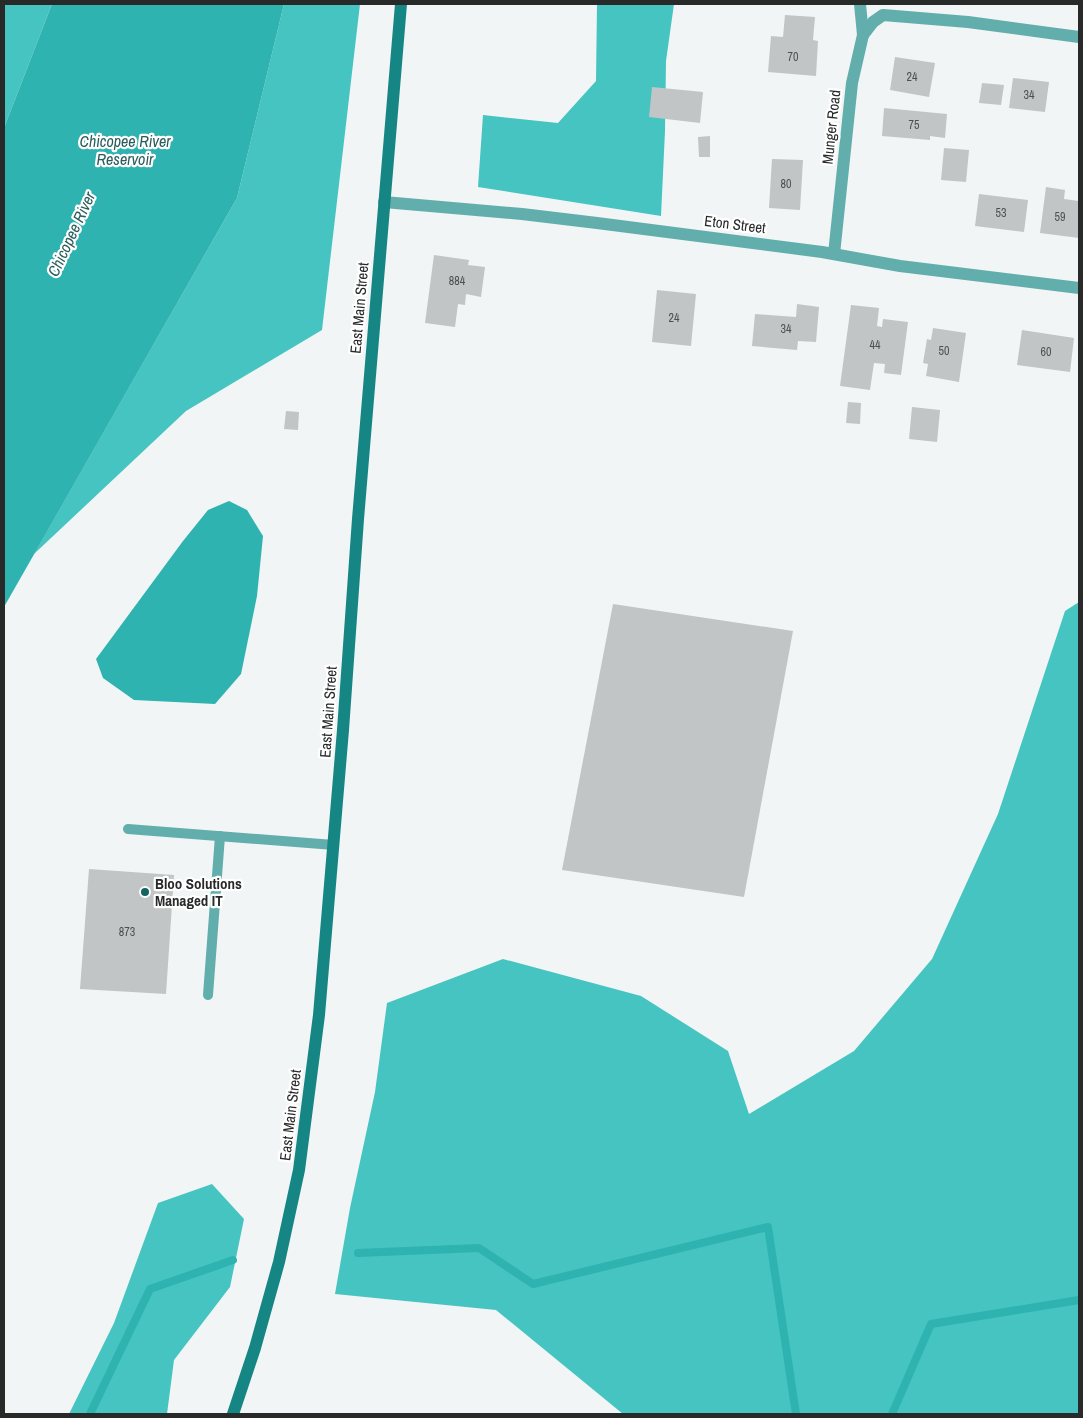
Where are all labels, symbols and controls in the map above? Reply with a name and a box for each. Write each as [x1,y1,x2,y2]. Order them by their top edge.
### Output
house number: 70 [788,49,798,65]
house number: 24 [907,69,918,85]
house number: 34 [1024,87,1035,103]
street label: Munger Road [817,89,845,165]
house number: 75 [909,117,920,133]
water label: Chicopee River Reservoir [79,130,171,170]
house number: 80 [781,176,791,192]
water label: Chicopee River [42,187,100,280]
house number: 53 [996,205,1006,221]
house number: 59 [1055,209,1065,225]
street label: Eton Street [703,210,767,238]
street label: East Main Street [345,261,374,355]
house number: 884 [449,273,466,289]
house number: 24 [669,310,680,326]
house number: 34 [781,321,792,337]
house number: 44 [870,337,881,353]
house number: 50 [939,343,949,359]
house number: 60 [1041,344,1051,360]
street label: East Main Street [314,665,342,758]
place label: Bloo Solutions Managed IT [155,873,242,911]
marker: Bloo Solutions Managed IT [139,886,151,898]
house number: 873 [119,924,135,940]
street label: East Main Street [274,1068,306,1162]

